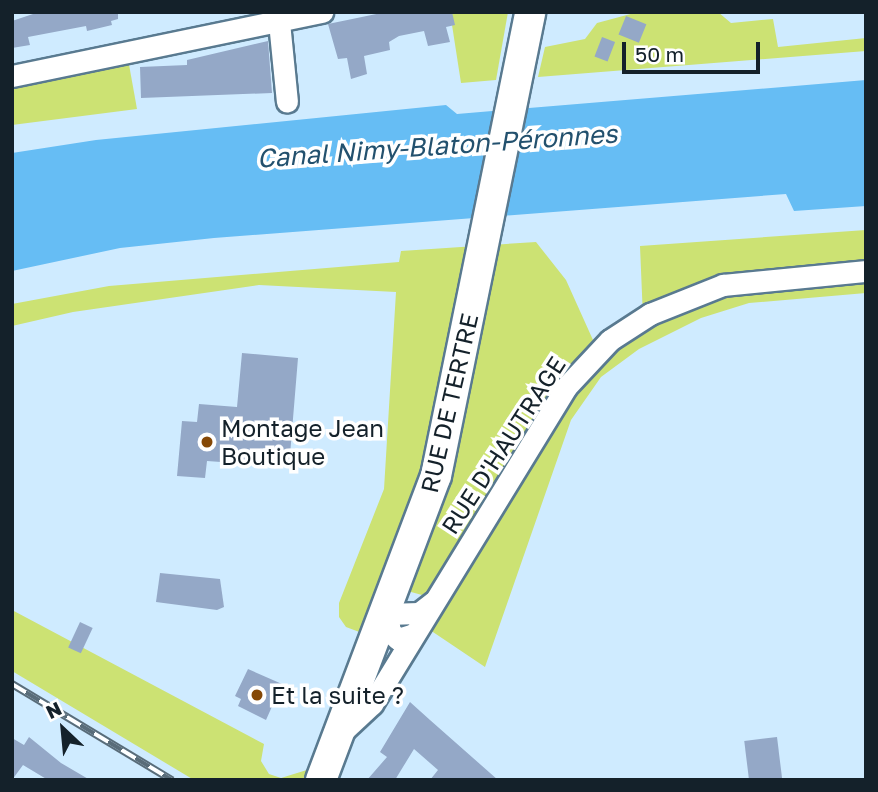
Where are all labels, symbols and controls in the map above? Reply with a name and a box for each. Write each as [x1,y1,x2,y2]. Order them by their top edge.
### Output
scale bar [626,28,764,72]
text: 50 m [635,41,684,67]
water label: Canal Nimy-Blaton-Péronnes [256,118,618,174]
street label: RUE DE TERTRE [414,311,484,495]
street label: RUE D'HAUTRAGE [435,351,571,539]
place label: Montage Jean Boutique [221,414,384,470]
marker: Montage Jean Boutique [199,434,215,450]
place label: Et la suite ? [271,681,404,709]
marker: Et la suite ? [249,687,265,703]
north arrow [28,694,98,764]
text: N [42,696,65,723]

